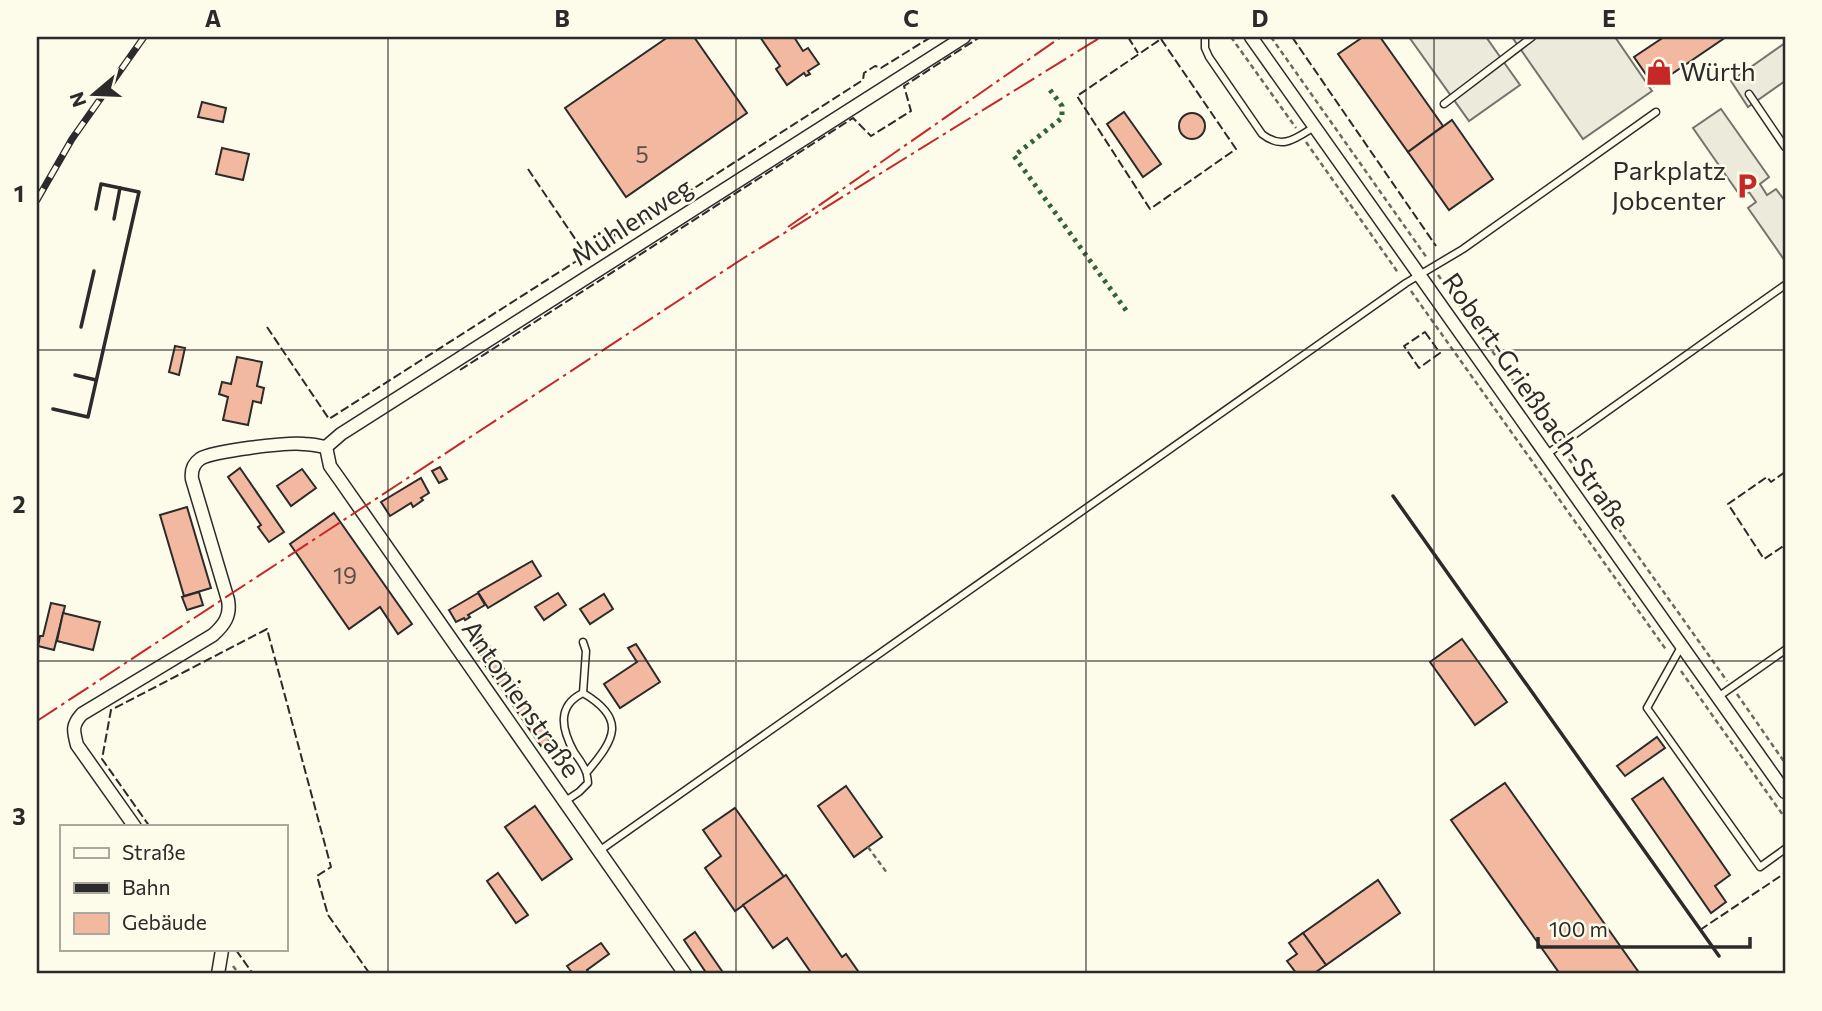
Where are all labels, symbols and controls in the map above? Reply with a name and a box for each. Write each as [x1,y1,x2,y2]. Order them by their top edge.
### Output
text: A [205,4,222,32]
text: B [554,4,570,32]
text: C [903,4,919,32]
text: D [1252,4,1269,32]
text: E [1602,4,1616,32]
place label: Würth [1680,55,1756,86]
shop icon: Würth [1644,57,1674,87]
north arrow [60,60,130,130]
text: N [64,89,91,110]
house number: 5 [635,140,649,168]
place label: Parkplatz Jobcenter [1611,154,1726,215]
street label: Mühlenweg [565,170,697,271]
parking icon: Parkplatz Jobcenter [1732,171,1762,201]
text: 1 [14,179,24,207]
street label: Robert-Grießbach-Straße [1437,266,1637,534]
text: 2 [12,490,26,518]
house number: 19 [333,561,357,589]
street label: Antonienstraße [457,614,588,783]
text: 3 [12,802,26,830]
legend [60,825,287,951]
text: Straße [122,839,186,864]
text: Bahn [122,874,171,899]
scale bar [1538,906,1750,950]
text: Gebäude [122,909,207,934]
text: 100 m [1549,916,1608,941]

